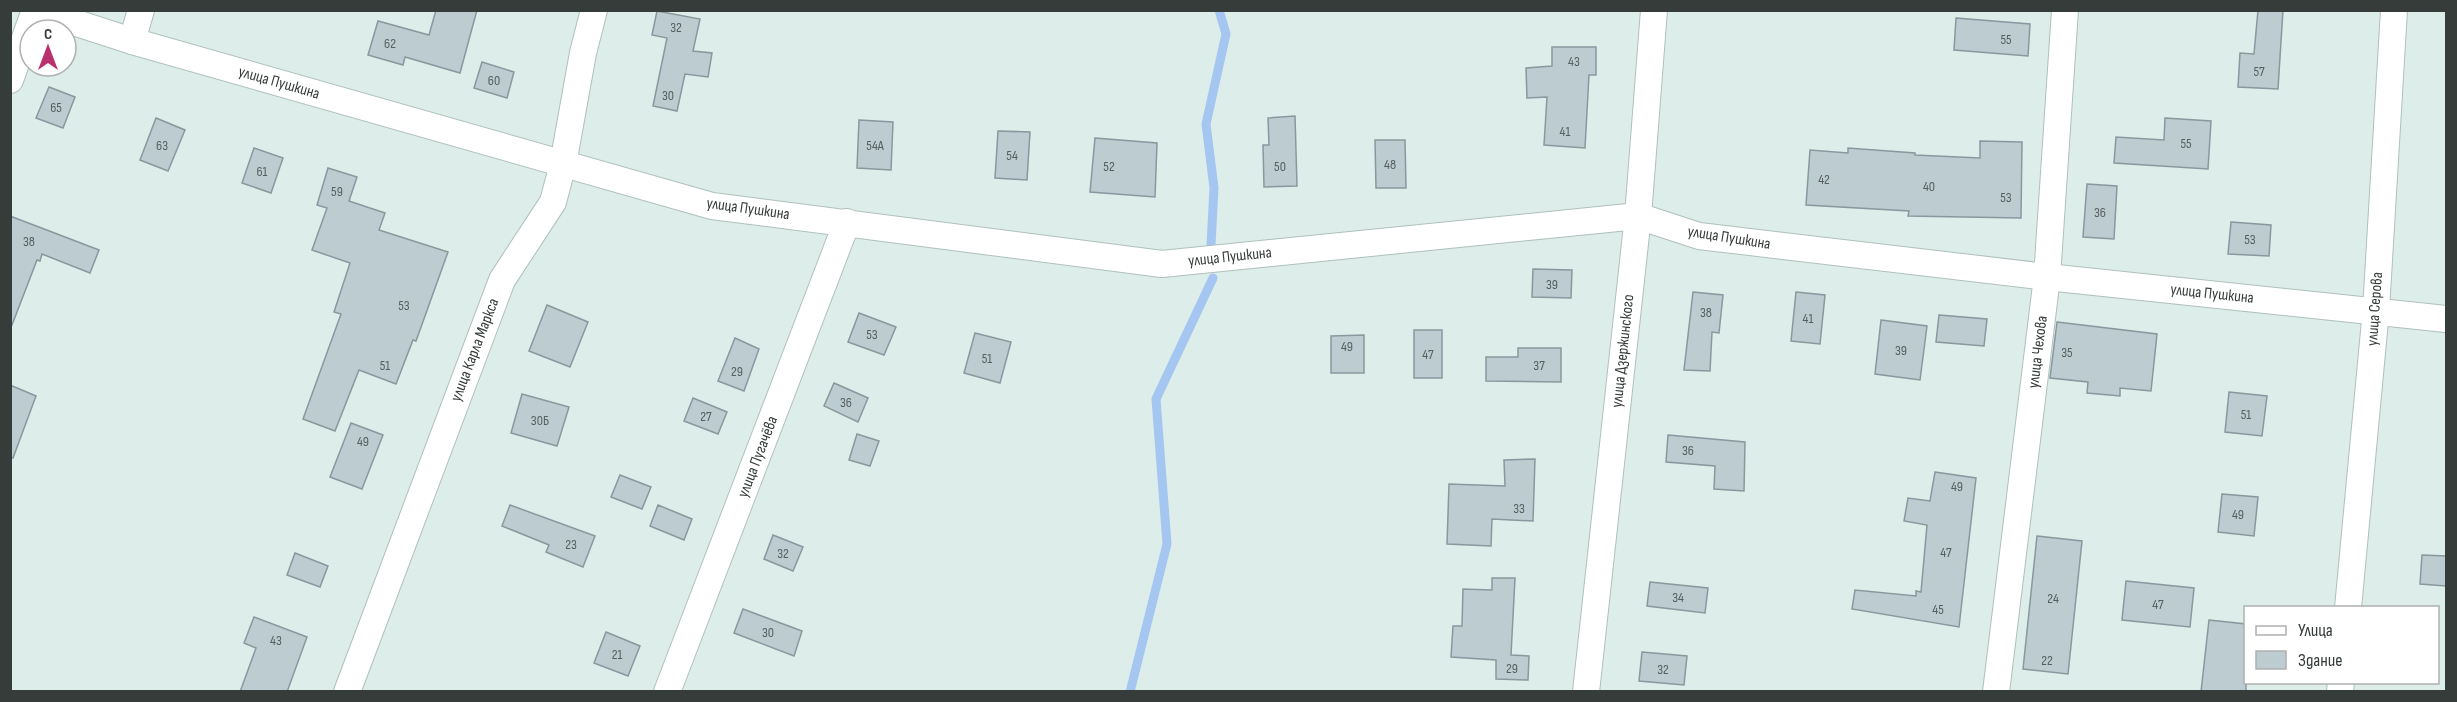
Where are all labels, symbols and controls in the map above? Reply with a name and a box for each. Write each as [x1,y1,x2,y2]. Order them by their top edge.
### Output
north arrow [18,18,78,78]
house number: 32 [670,19,682,36]
text: С [44,25,52,44]
house number: 55 [2000,31,2012,48]
house number: 62 [384,35,396,52]
house number: 43 [1568,53,1580,70]
street label: улица Пушкина [236,62,322,104]
house number: 57 [2253,63,2265,80]
house number: 60 [488,72,500,89]
house number: 30 [662,87,674,104]
house number: 65 [50,99,62,116]
house number: 41 [1560,123,1570,140]
house number: 55 [2180,135,2192,152]
house number: 63 [156,137,168,154]
house number: 54А [866,137,885,154]
house number: 54 [1006,147,1018,164]
house number: 48 [1384,156,1396,173]
house number: 52 [1103,158,1115,175]
house number: 50 [1274,158,1286,175]
house number: 61 [256,163,268,180]
house number: 42 [1818,171,1830,188]
house number: 40 [1923,178,1935,195]
house number: 59 [331,183,343,200]
house number: 53 [2000,189,2012,206]
street label: улица Пушкина [705,194,791,224]
house number: 36 [2094,204,2106,221]
street label: улица Пушкина [1686,222,1772,254]
house number: 53 [2244,231,2256,248]
house number: 38 [23,233,35,250]
street label: улица Пушкина [1187,243,1273,271]
street label: улица Серова [2363,271,2387,347]
house number: 39 [1546,276,1558,293]
street label: улица Пушкина [2169,280,2255,308]
street label: улица Дзержинского [1608,293,1638,409]
street label: улица Карла Маркса [447,296,503,404]
house number: 53 [398,297,410,314]
house number: 38 [1700,304,1712,321]
house number: 41 [1803,310,1813,327]
street label: улица Чехова [2024,315,2052,389]
house number: 53 [866,326,878,343]
house number: 49 [1341,338,1353,355]
house number: 39 [1895,342,1907,359]
house number: 35 [2061,344,2073,361]
house number: 47 [1422,346,1434,363]
house number: 51 [982,350,992,367]
house number: 51 [380,357,390,374]
house number: 37 [1533,357,1545,374]
house number: 29 [731,363,743,380]
house number: 36 [840,394,852,411]
house number: 51 [2241,406,2251,423]
house number: 27 [700,408,712,425]
house number: 30Б [531,412,549,429]
street label: улица Пугачёва [734,414,782,500]
house number: 49 [357,433,369,450]
house number: 36 [1682,442,1694,459]
house number: 49 [1951,478,1963,495]
house number: 33 [1513,500,1525,517]
house number: 49 [2232,506,2244,523]
house number: 23 [565,536,577,553]
house number: 47 [1940,544,1952,561]
house number: 32 [777,545,789,562]
house number: 34 [1672,589,1684,606]
house number: 24 [2047,590,2059,607]
house number: 47 [2152,596,2164,613]
house number: 45 [1932,601,1944,618]
legend [2244,606,2439,684]
text: Улица [2298,620,2333,641]
house number: 30 [762,624,774,641]
house number: 43 [270,632,282,649]
house number: 21 [612,646,622,663]
text: Здание [2298,650,2343,671]
house number: 22 [2041,652,2053,669]
house number: 29 [1506,660,1518,677]
house number: 32 [1657,661,1669,678]

